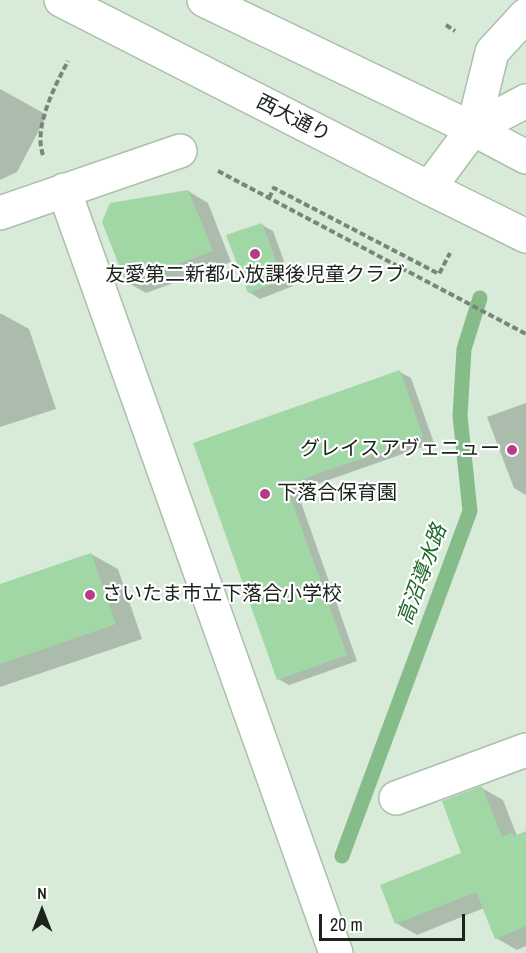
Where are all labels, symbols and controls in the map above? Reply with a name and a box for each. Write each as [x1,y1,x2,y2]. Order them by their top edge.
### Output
street label: 西大通り [252,90,334,148]
marker: 友愛第二新都心放課後児童クラブ [248,247,262,261]
place label: 友愛第二新都心放課後児童クラブ [105,264,405,288]
place label: グレイスアヴェニュー [300,438,500,462]
marker: グレイスアヴェニュー [505,443,519,457]
place label: 下落合保育園 [277,482,397,506]
marker: 下落合保育園 [258,487,272,501]
water label: 高沼導水路 [393,521,453,629]
place label: さいたま市立下落合小学校 [102,583,342,607]
marker: さいたま市立下落合小学校 [83,588,97,602]
north arrow [12,881,72,941]
text: N [37,882,47,904]
scale bar [322,902,468,940]
text: 20 m [330,912,363,937]

